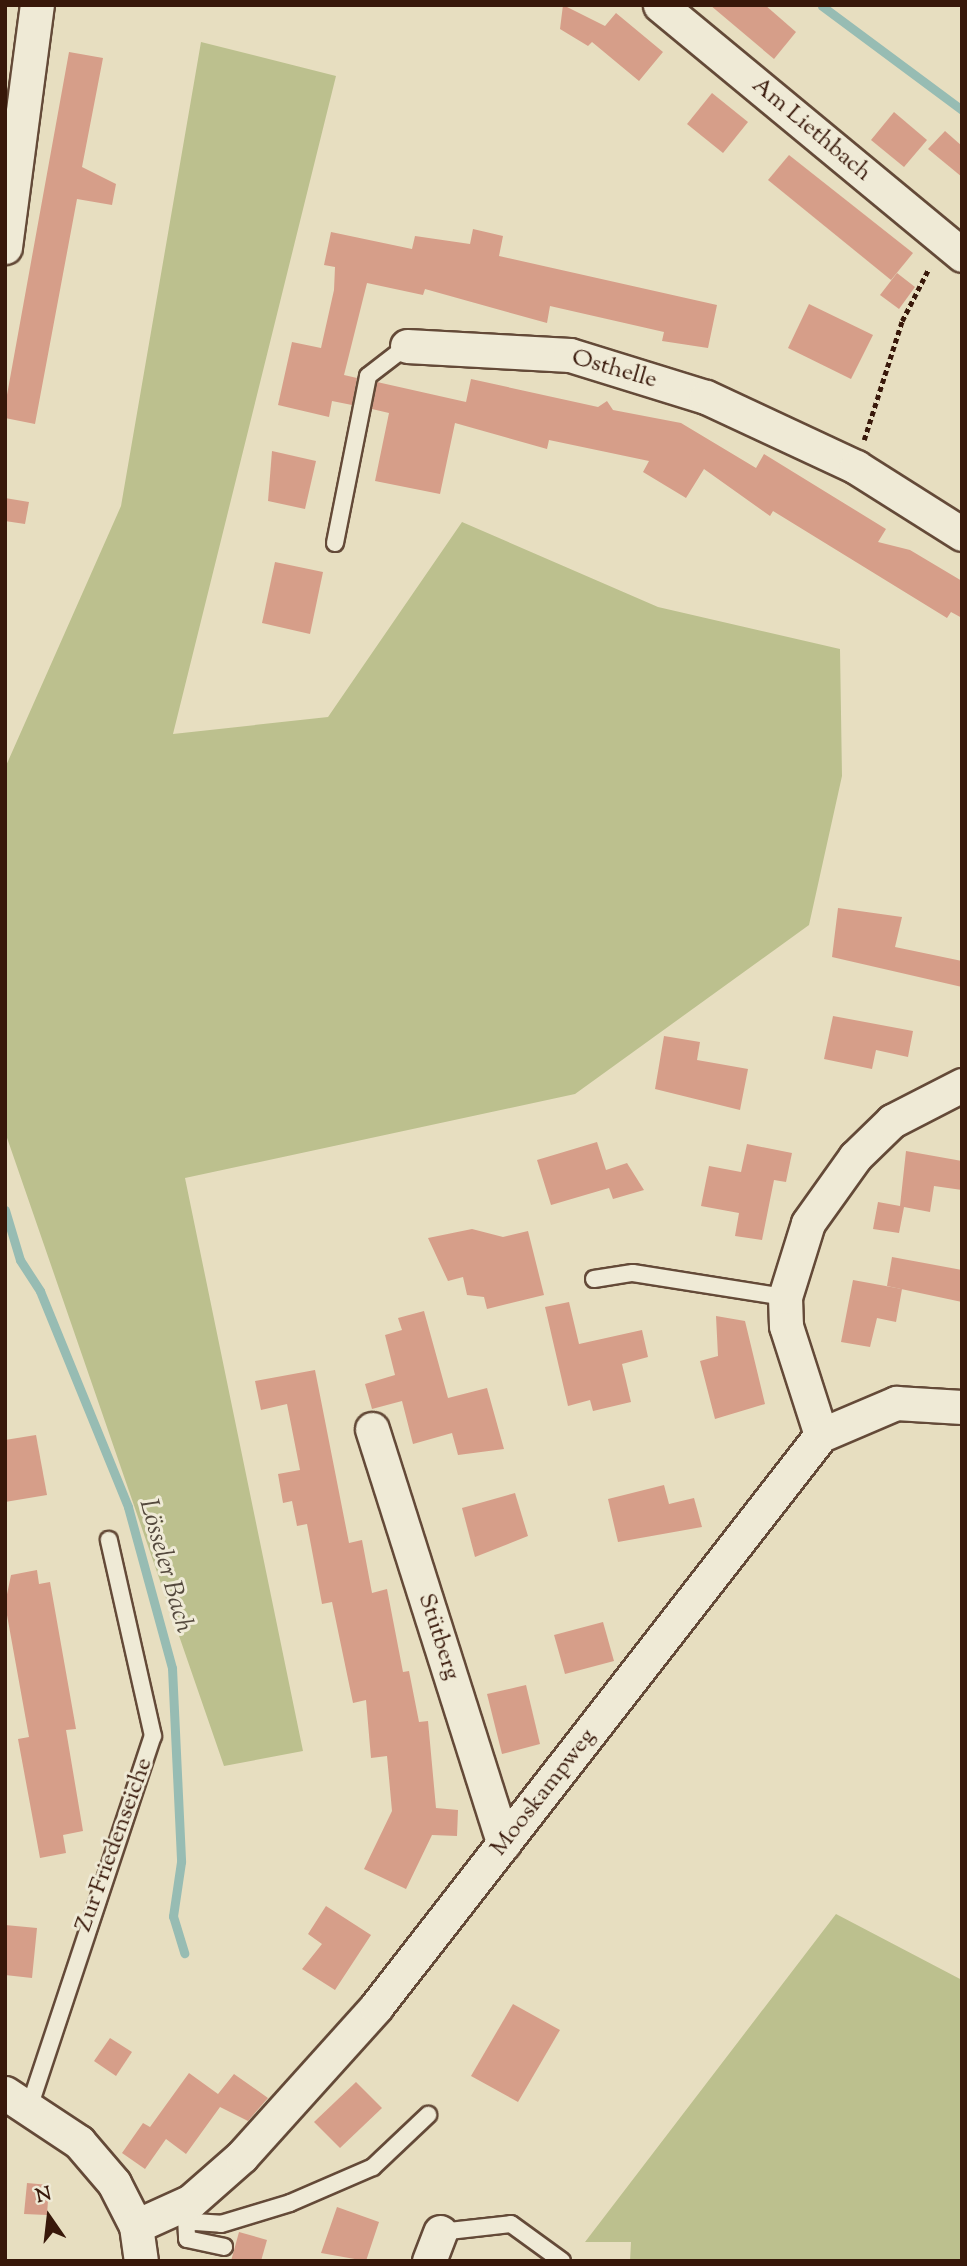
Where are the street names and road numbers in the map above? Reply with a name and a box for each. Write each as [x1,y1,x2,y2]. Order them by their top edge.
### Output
street label: Am Liethbach [745,72,877,188]
street label: Osthelle [568,344,660,396]
street label: Stütberg [411,1590,465,1684]
street label: Mooskampweg [485,1723,603,1863]
street label: Zur Friedenseiche [70,1754,160,1936]

